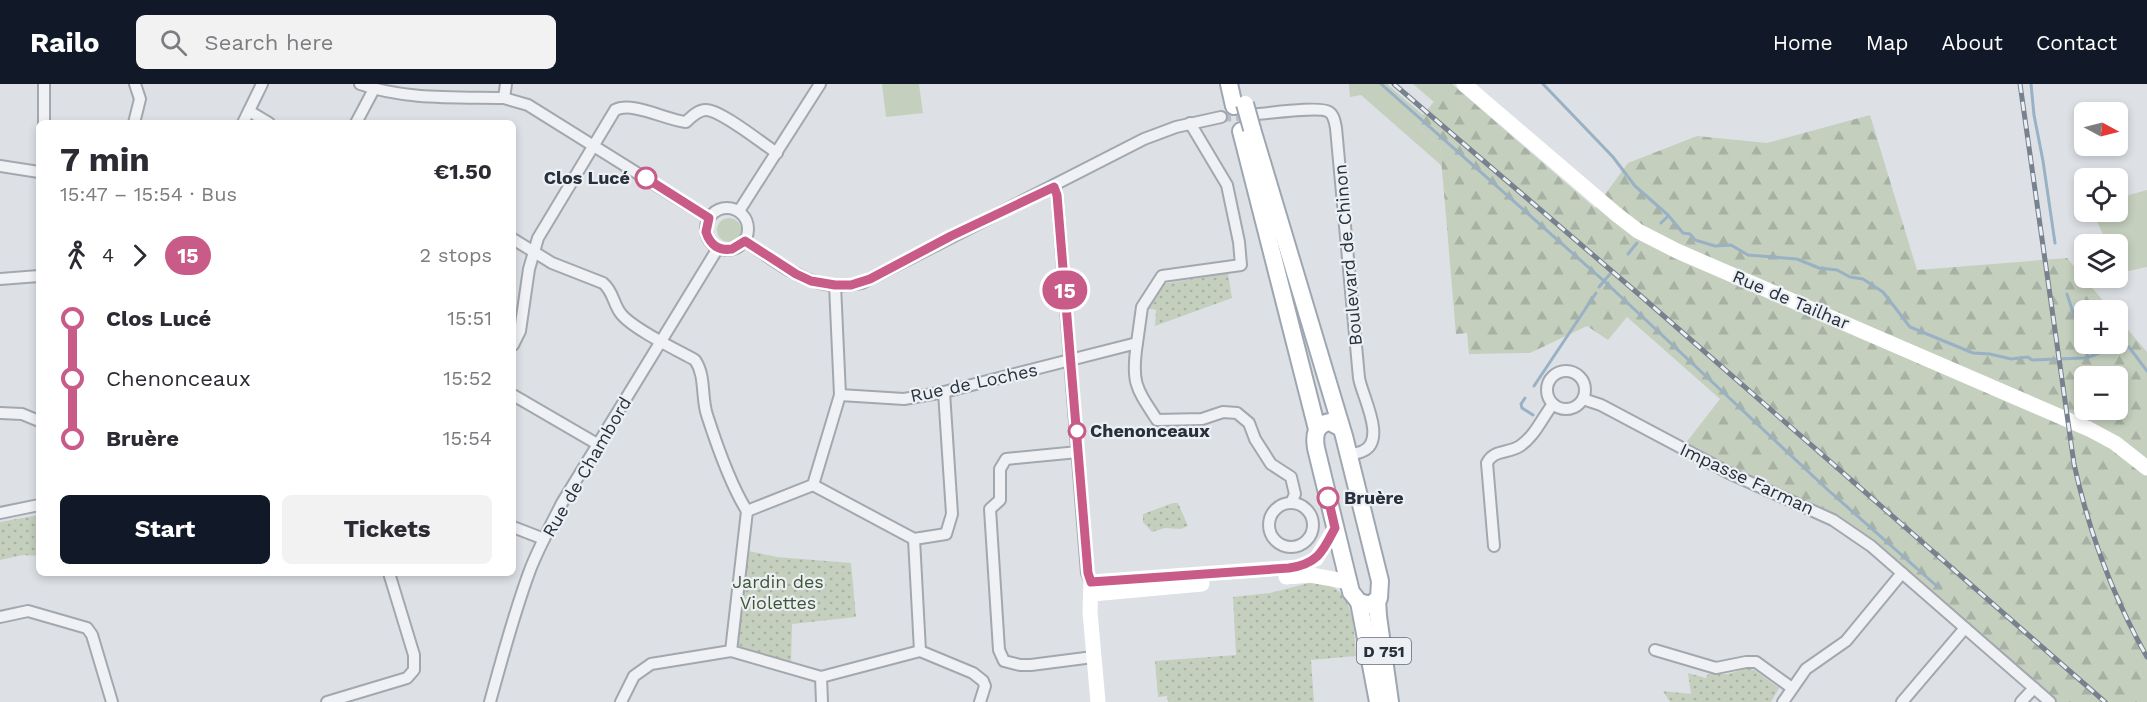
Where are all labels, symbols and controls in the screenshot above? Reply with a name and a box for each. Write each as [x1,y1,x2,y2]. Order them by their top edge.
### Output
search box [136,15,556,69]
text: Railo [30,26,100,59]
icon: search [157,26,190,59]
text: Search here [205,30,334,55]
text: Home [1773,30,1833,55]
text: Map [1866,30,1909,55]
text: About [1942,30,2003,55]
text: Contact [2036,30,2117,55]
north arrow [2074,102,2128,156]
map controls [2074,102,2128,420]
text: 7 min [60,140,150,179]
text: €1.50 [434,159,492,184]
street label: Boulevard de Chinon [1329,163,1366,347]
place label: Clos Lucé [544,167,630,188]
marker: Clos Lucé [635,167,657,189]
button: locate [2074,168,2128,222]
text: 15:47 – 15:54 · Bus [60,182,237,206]
button: layers [2074,234,2128,288]
icon: walk [60,239,93,272]
icon: forward [123,239,156,272]
text: 4 [102,243,114,267]
text: 15 [177,243,199,268]
text: 2 stops [420,243,492,267]
street label: Rue de Tailhar [1730,265,1853,334]
line badge: 15 [1038,270,1092,310]
text: 15 [1054,278,1076,303]
button: + [2074,300,2128,354]
text: Clos Lucé [106,306,211,331]
text: 15:51 [447,306,492,330]
street label: Rue de Loches [908,359,1039,406]
text: Chenonceaux [106,366,251,391]
text: 15:52 [443,366,492,390]
button: − [2074,366,2128,420]
street label: Rue de Chambord [538,393,635,541]
place label: Chenonceaux [1090,420,1210,441]
marker: Chenonceaux [1068,422,1086,440]
text: Bruère [106,426,179,451]
text: 15:54 [443,426,492,450]
street label: Impasse Farman [1677,438,1818,519]
marker: Bruère [1317,487,1339,509]
place label: Bruère [1344,487,1404,508]
button: Start [60,495,270,564]
button: Tickets [282,495,492,564]
park label: Jardin des Violettes [732,571,824,613]
road number: D 751 [1357,638,1411,664]

